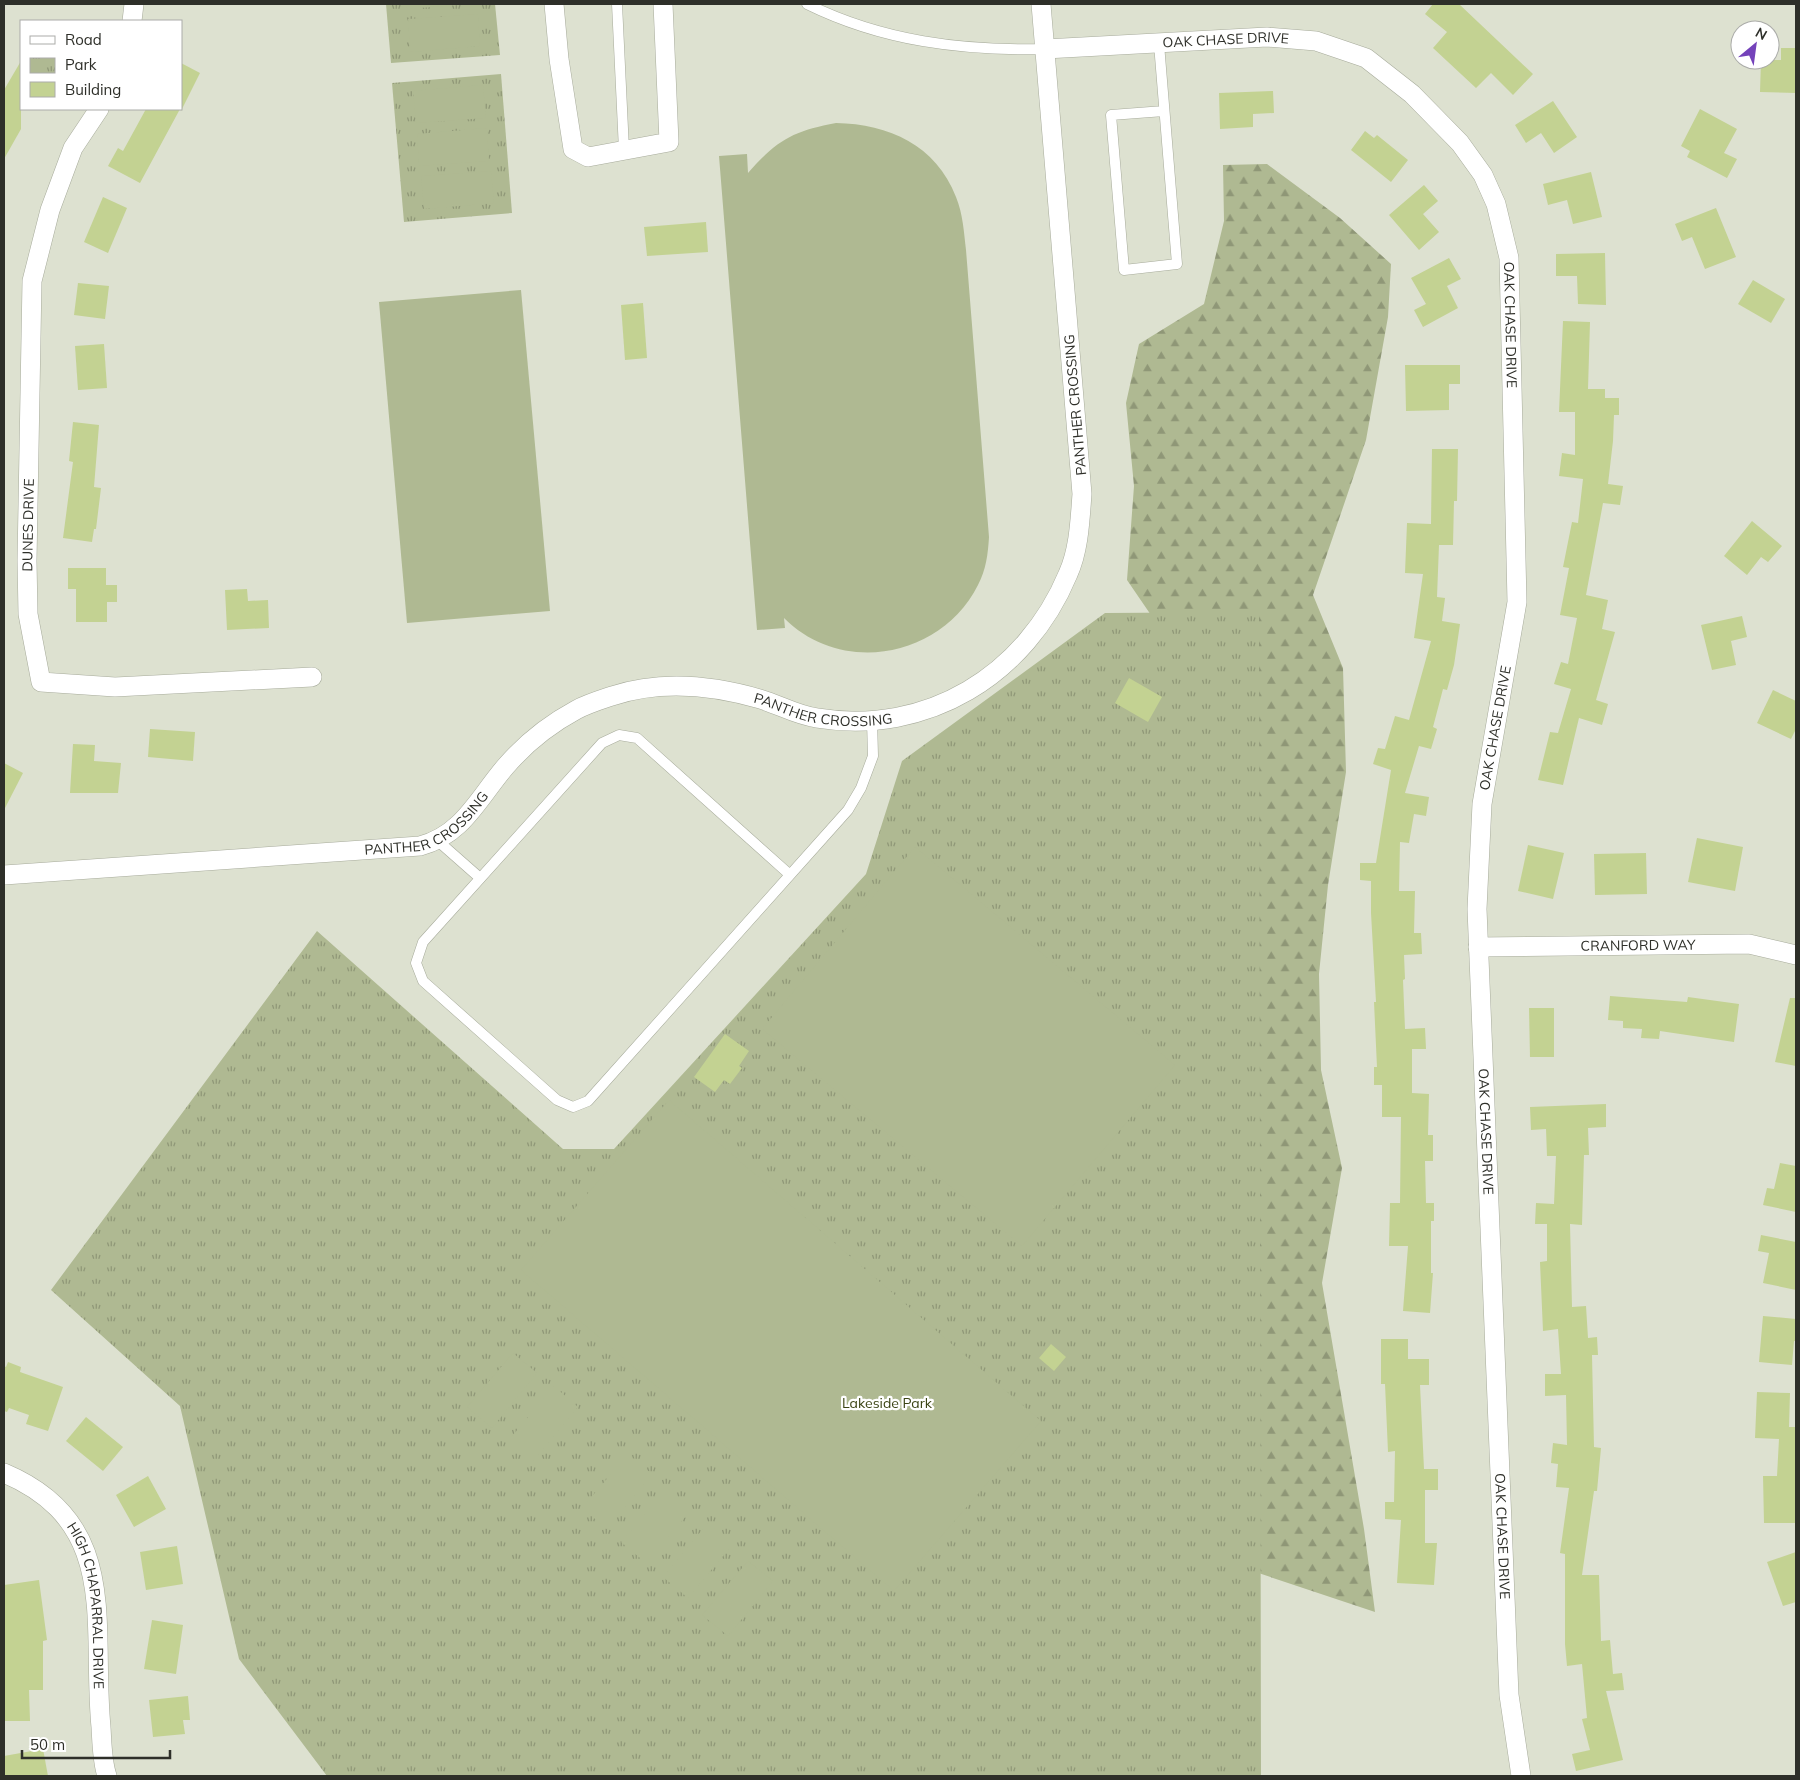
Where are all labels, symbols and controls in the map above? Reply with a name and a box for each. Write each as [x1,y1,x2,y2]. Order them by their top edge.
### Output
legend [20,20,182,110]
north arrow [1730,20,1780,70]
text: N [1752,23,1770,44]
street label: OAK CHASE DRIVE [1162,28,1290,52]
text: Road [65,30,102,49]
text: Park [65,55,97,74]
text: Building [65,80,121,99]
street label: OAK CHASE DRIVE [1500,262,1521,388]
street label: PANTHER CROSSING [1060,334,1090,476]
street label: DUNES DRIVE [18,478,38,572]
street label: OAK CHASE DRIVE [1475,664,1515,792]
street label: PANTHER CROSSING [752,689,894,730]
street label: PANTHER CROSSING [364,788,492,859]
street label: CRANFORD WAY [1580,936,1696,955]
street label: OAK CHASE DRIVE [1474,1068,1498,1195]
park label: Lakeside Park [842,1394,933,1412]
street label: OAK CHASE DRIVE [1491,1473,1514,1600]
street label: HIGH CHAPARRAL DRIVE [63,1519,108,1689]
scale bar [22,1728,170,1760]
text: 50 m [30,1735,65,1754]

